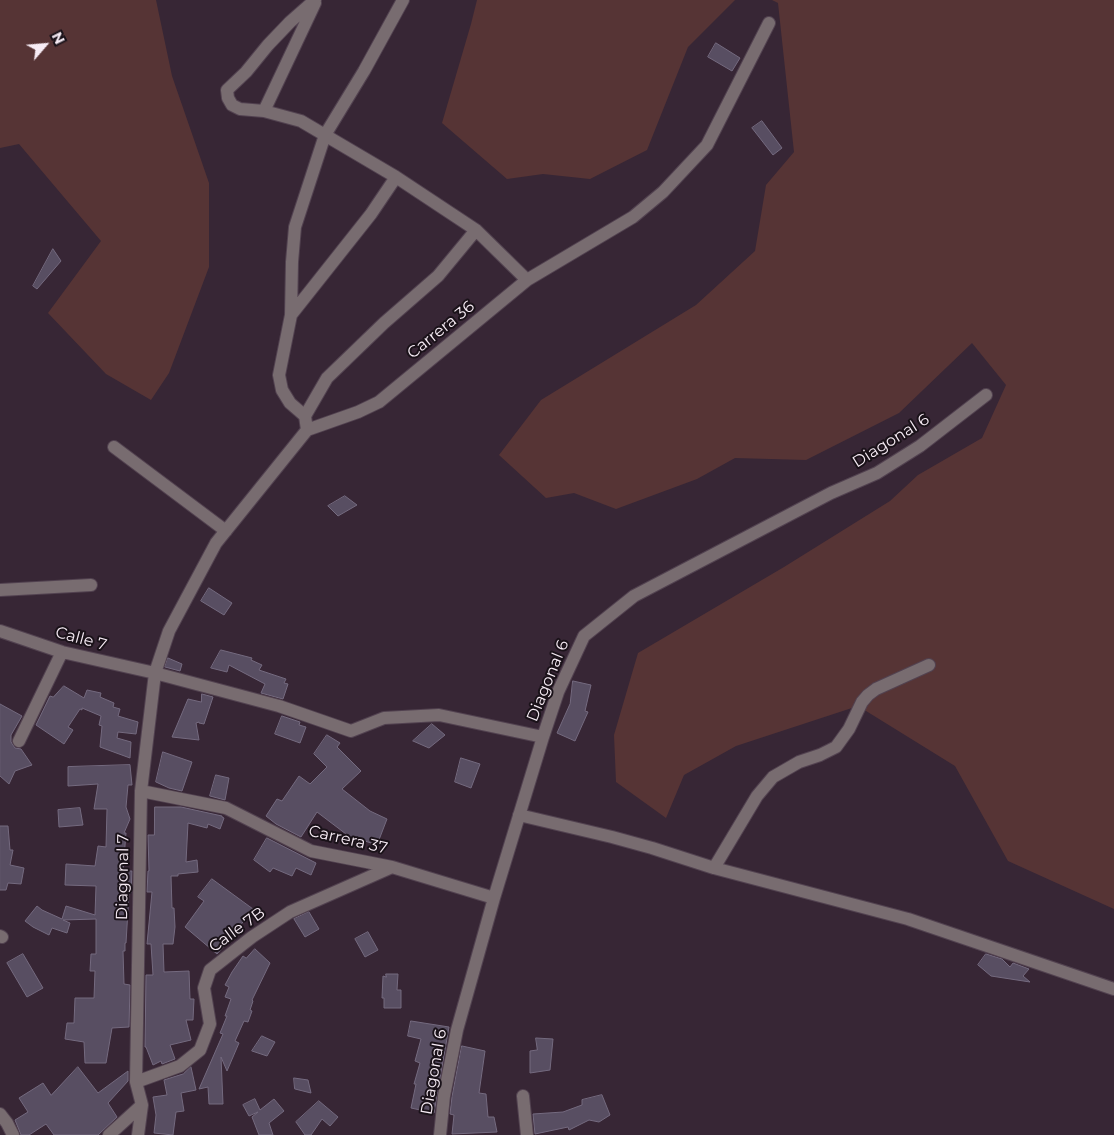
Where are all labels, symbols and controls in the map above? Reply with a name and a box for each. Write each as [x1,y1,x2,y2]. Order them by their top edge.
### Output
north arrow [20,20,70,70]
text: N [48,29,69,47]
street label: Carrera 36 [403,297,479,363]
street label: Diagonal 6 [849,410,933,472]
street label: Calle 7 [53,623,109,655]
street label: Diagonal 6 [523,637,573,725]
street label: Carrera 37 [307,822,389,858]
street label: Diagonal 7 [113,834,133,920]
street label: Calle 7B [205,903,269,957]
street label: Diagonal 6 [417,1028,451,1116]

